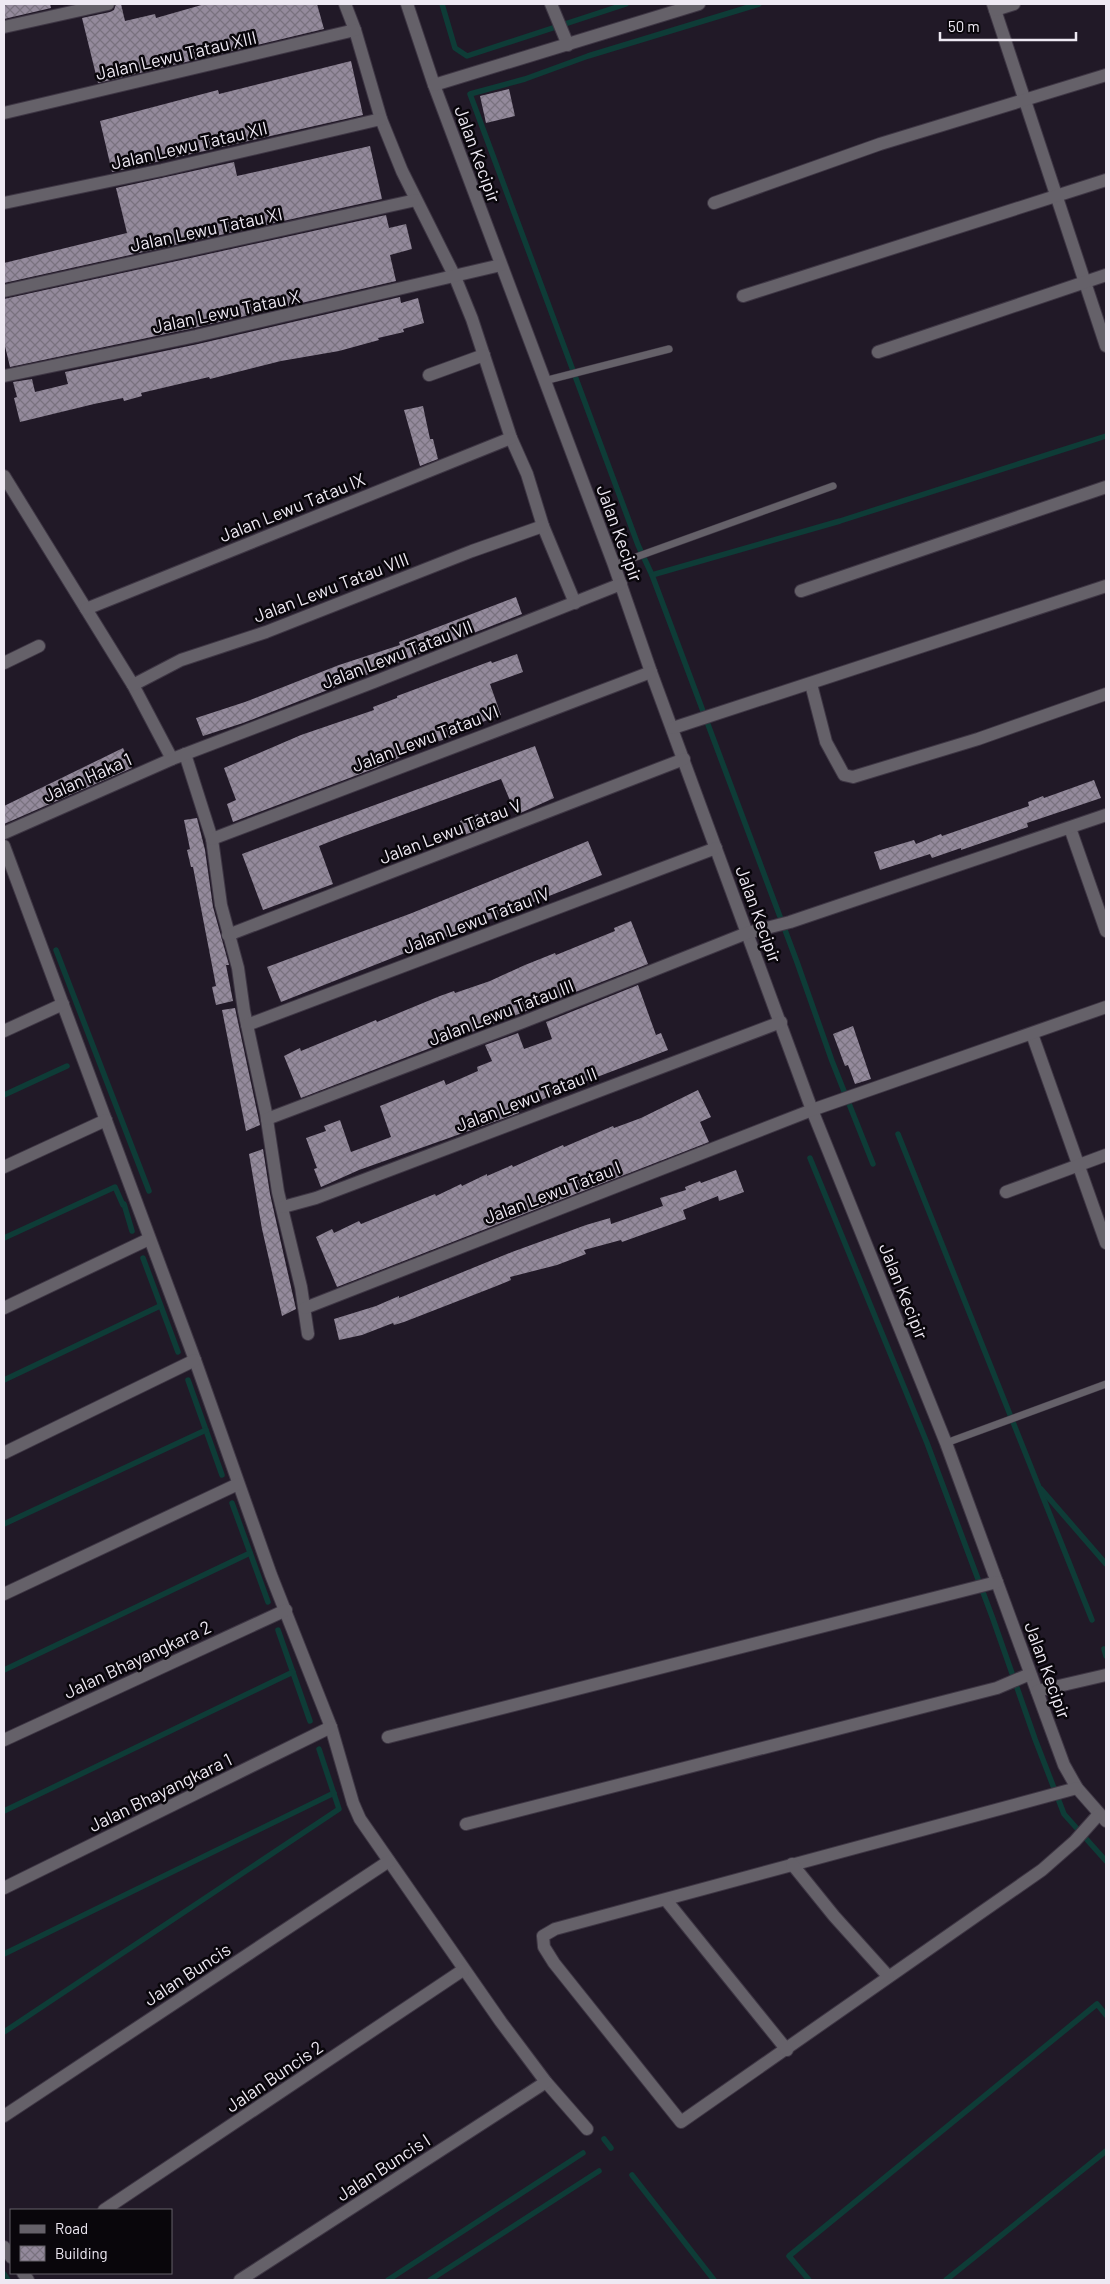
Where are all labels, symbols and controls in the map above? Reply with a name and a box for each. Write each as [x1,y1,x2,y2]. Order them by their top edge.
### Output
scale bar [940,10,1076,42]
text: 50 m [948,17,980,35]
street label: Jalan Lewu Tatau XIII [93,26,259,84]
street label: Jalan Kecipir [450,103,506,206]
street label: Jalan Lewu Tatau XII [109,116,269,174]
street label: Jalan Lewu Tatau XI [128,202,284,256]
street label: Jalan Lewu Tatau X [150,285,302,337]
street label: Jalan Lewu Tatau IX [216,468,368,546]
street label: Jalan Kecipir [592,482,648,585]
street label: Jalan Lewu Tatau VIII [250,547,412,627]
street label: Jalan Lewu Tatau VII [318,615,476,693]
street label: Jalan Lewu Tatau VI [349,700,501,776]
street label: Jalan Haka 1 [39,748,135,806]
street label: Jalan Lewu Tatau V [376,794,525,868]
street label: Jalan Kecipir [731,863,787,966]
street label: Jalan Lewu Tatau IV [400,882,553,958]
street label: Jalan Lewu Tatau III [425,974,577,1050]
street label: Jalan Lewu Tatau II [452,1062,600,1136]
street label: Jalan Lewu Tatau I [480,1156,624,1228]
street label: Jalan Kecipir [875,1240,933,1343]
street label: Jalan Bhayangkara 2 [60,1615,214,1703]
street label: Jalan Kecipir [1020,1619,1076,1722]
street label: Jalan Bhayangkara 1 [85,1748,235,1836]
street label: Jalan Buncis [139,1938,235,2010]
street label: Jalan Buncis 2 [221,2035,327,2117]
street label: Jalan Buncis I [332,2129,434,2205]
legend [10,2209,172,2274]
text: Road [55,2219,88,2237]
text: Building [55,2244,108,2262]

